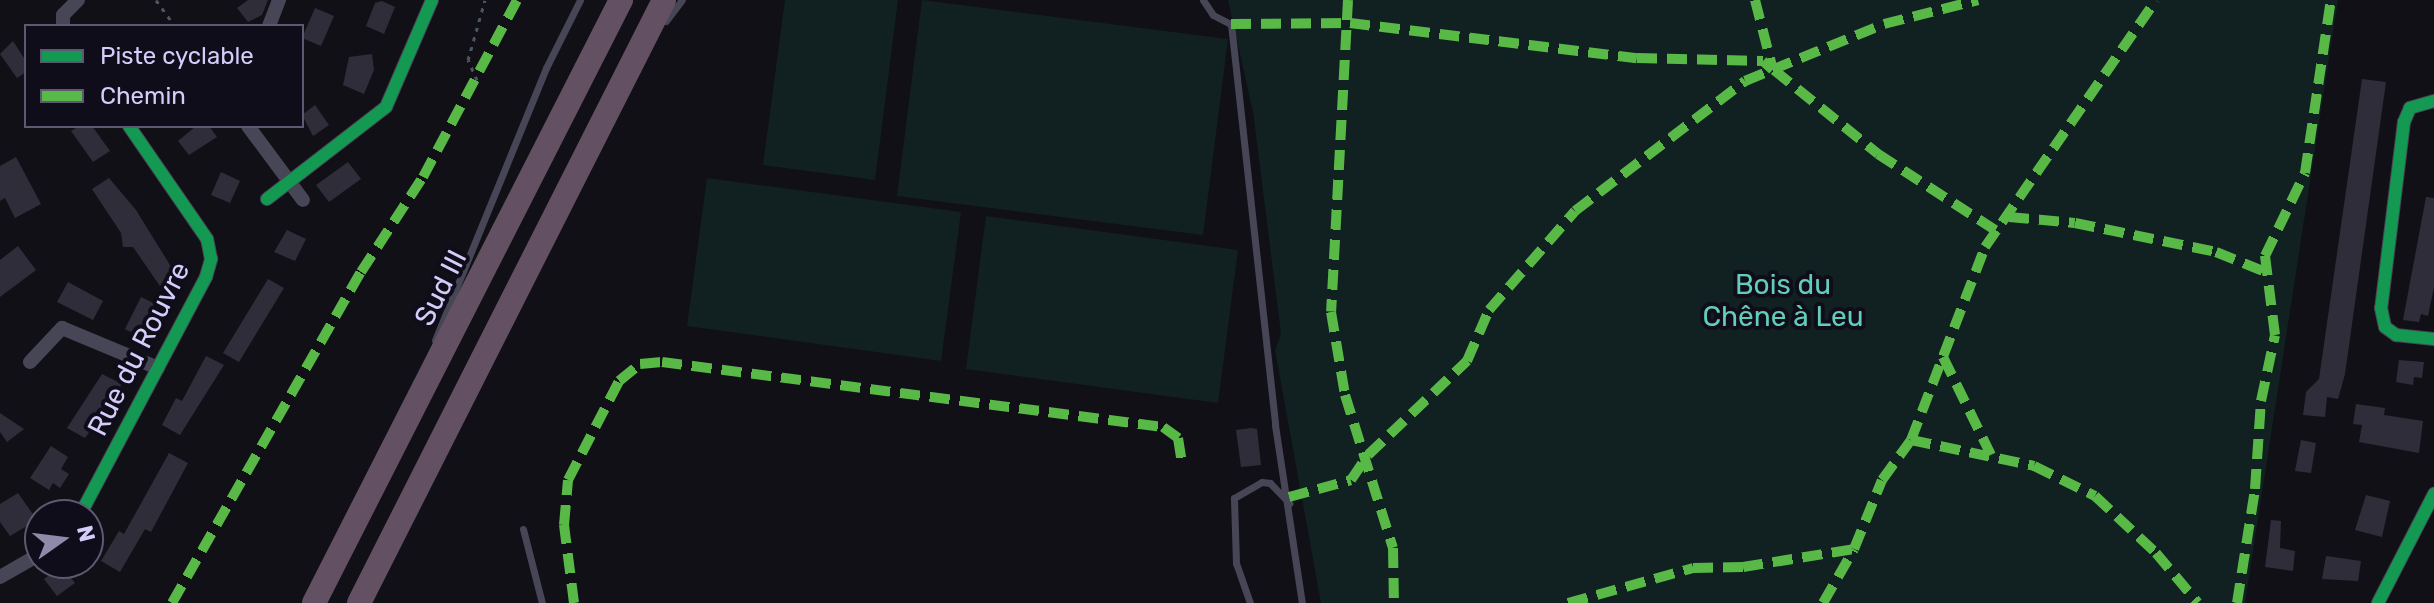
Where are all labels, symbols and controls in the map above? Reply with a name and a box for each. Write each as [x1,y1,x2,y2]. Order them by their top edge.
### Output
legend [24,24,304,128]
text: Piste cyclable [100,42,254,70]
text: Chemin [100,82,186,110]
street label: Sud III [408,244,474,332]
street label: Rue du Rouvre [81,256,197,442]
park label: Bois du Chêne à Leu [1702,268,1864,334]
north arrow [24,499,104,579]
text: N [71,523,101,544]

